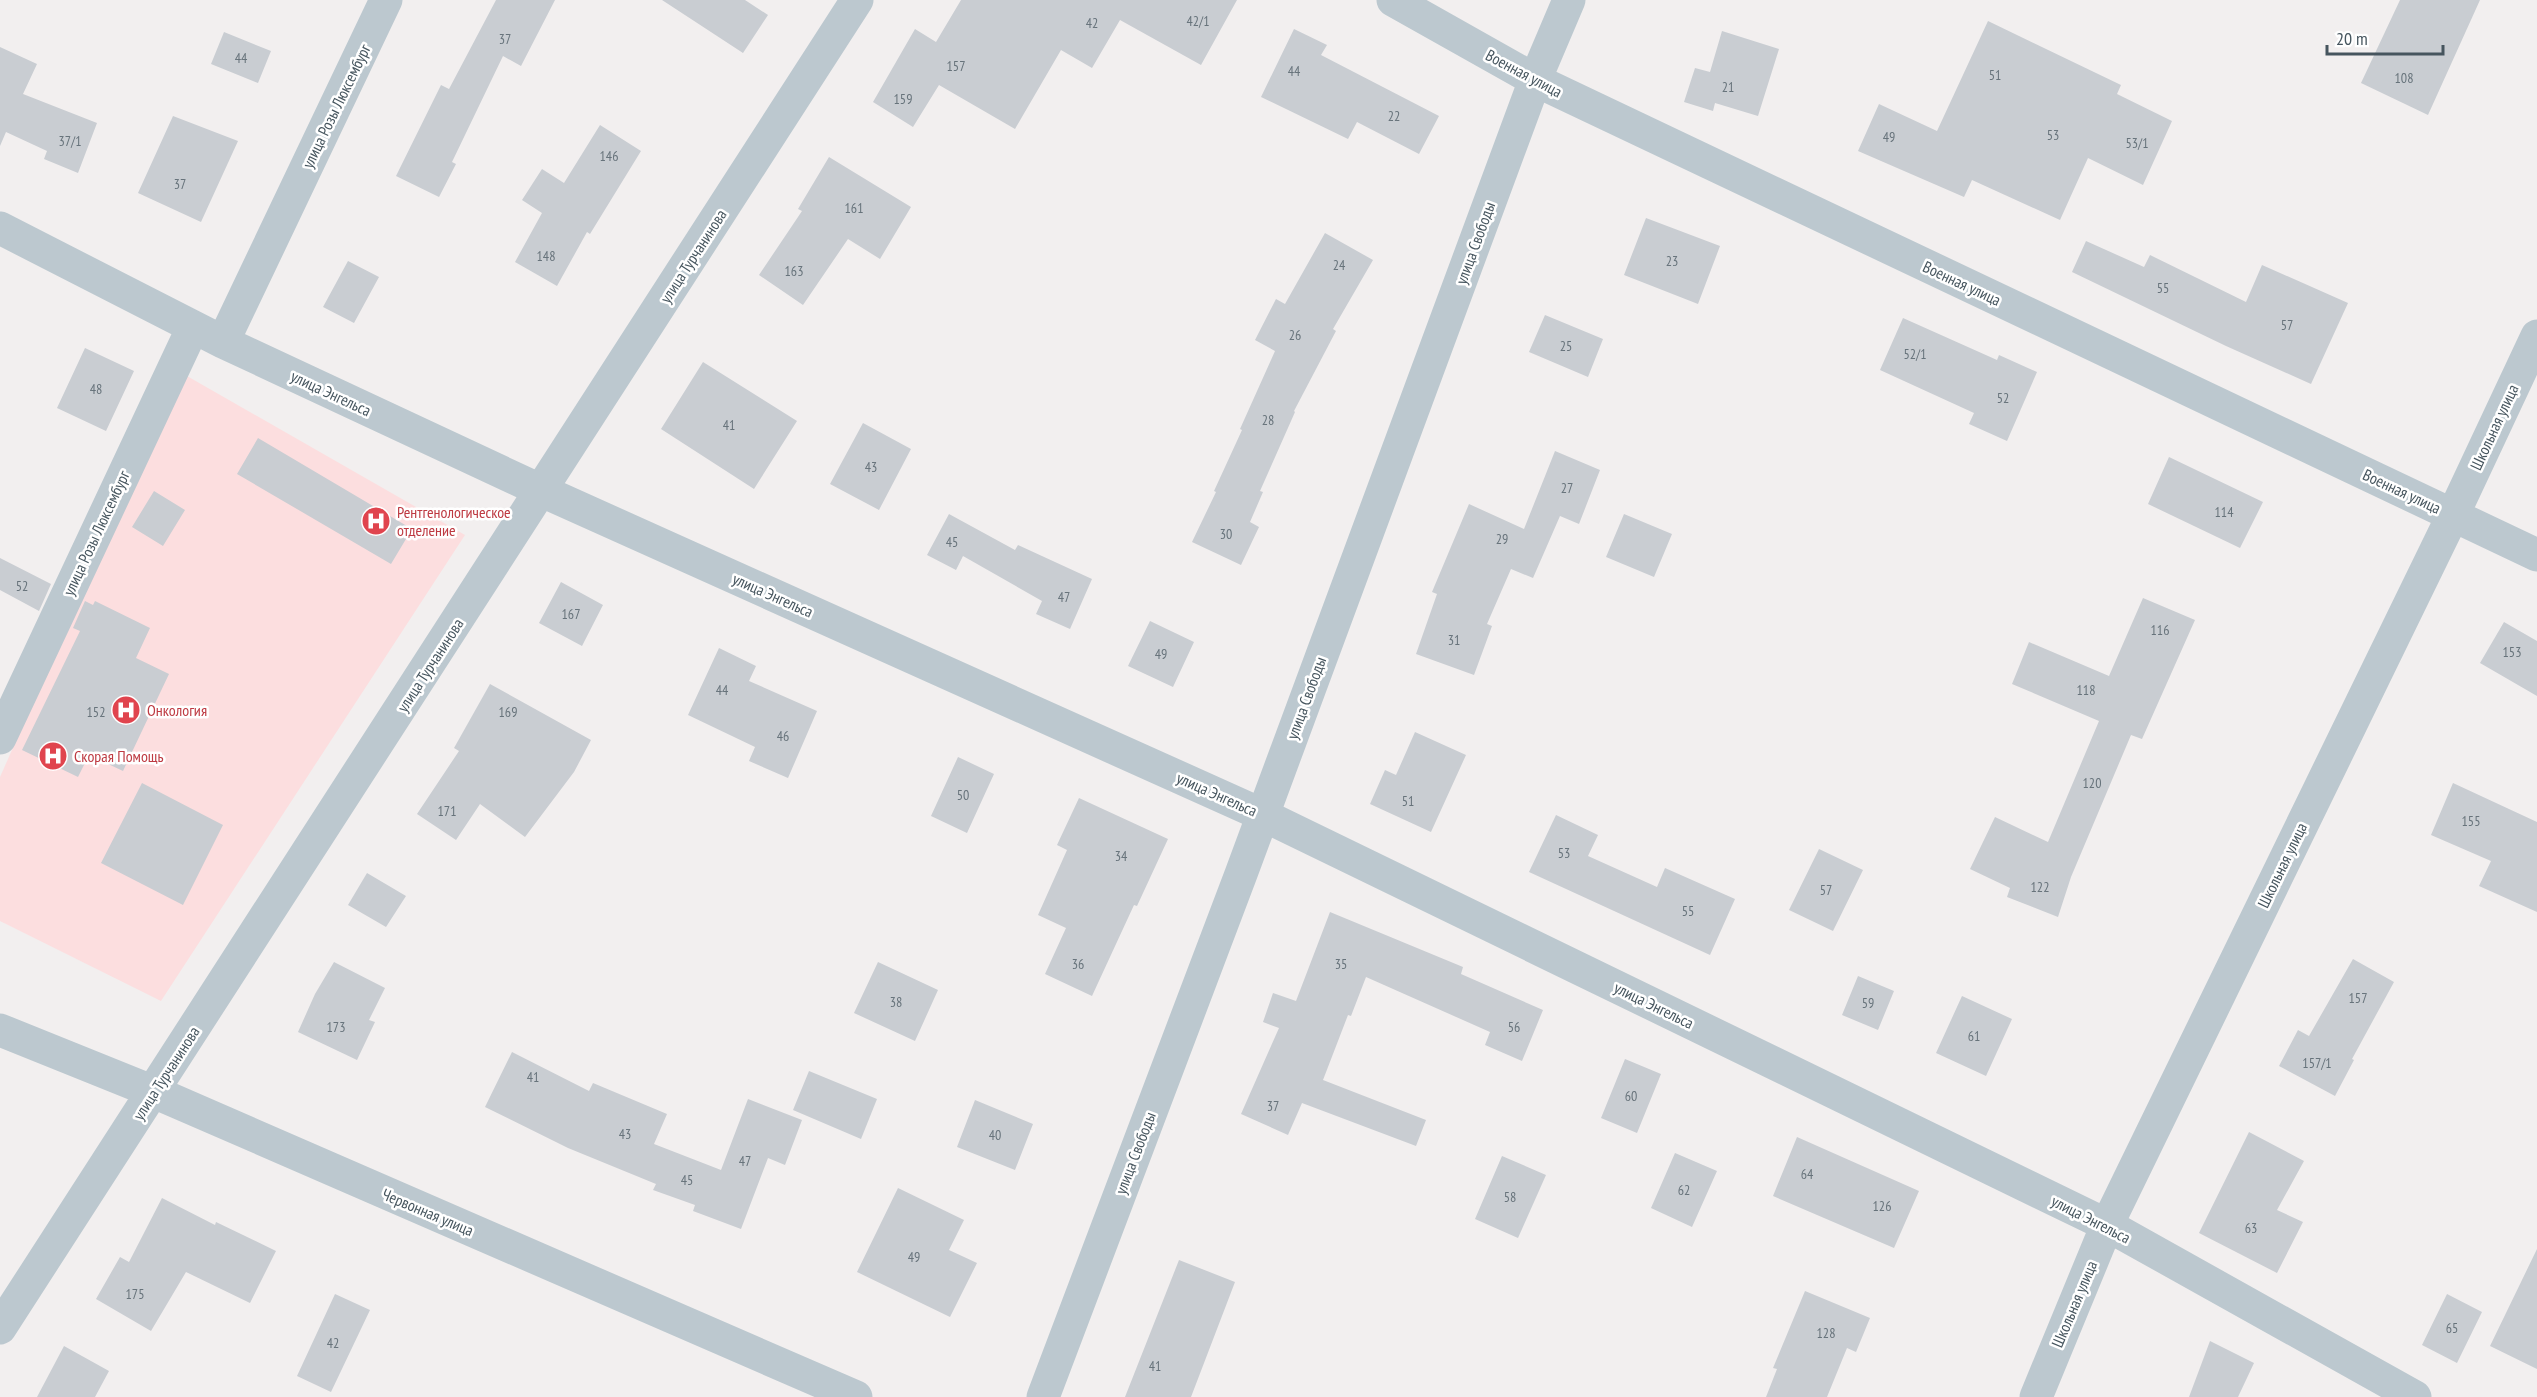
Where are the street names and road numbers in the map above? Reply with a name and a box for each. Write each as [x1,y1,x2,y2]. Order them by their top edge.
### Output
street label: улица Розы Люксембург [297,40,375,171]
street label: Военная улица [1482,45,1566,101]
street label: улица Свободы [1451,199,1499,287]
street label: улица Турчанинова [655,205,731,307]
street label: Военная улица [1920,256,2004,310]
street label: улица Энгельса [288,366,374,420]
street label: Школьная улица [2465,381,2523,473]
street label: Военная улица [2360,464,2444,518]
street label: улица Розы Люксембург [58,467,134,599]
street label: улица Энгельса [730,568,816,622]
street label: улица Турчанинова [392,614,468,716]
street label: улица Свободы [1282,654,1330,742]
street label: улица Энгельса [1174,767,1260,821]
street label: Школьная улица [2253,819,2311,911]
street label: улица Энгельса [1611,977,1697,1033]
street label: улица Турчанинова [128,1022,204,1124]
street label: улица Свободы [1110,1109,1160,1197]
street label: Червонная улица [379,1184,477,1240]
street label: улица Энгельса [2048,1191,2134,1247]
street label: Школьная улица [2047,1258,2101,1350]

